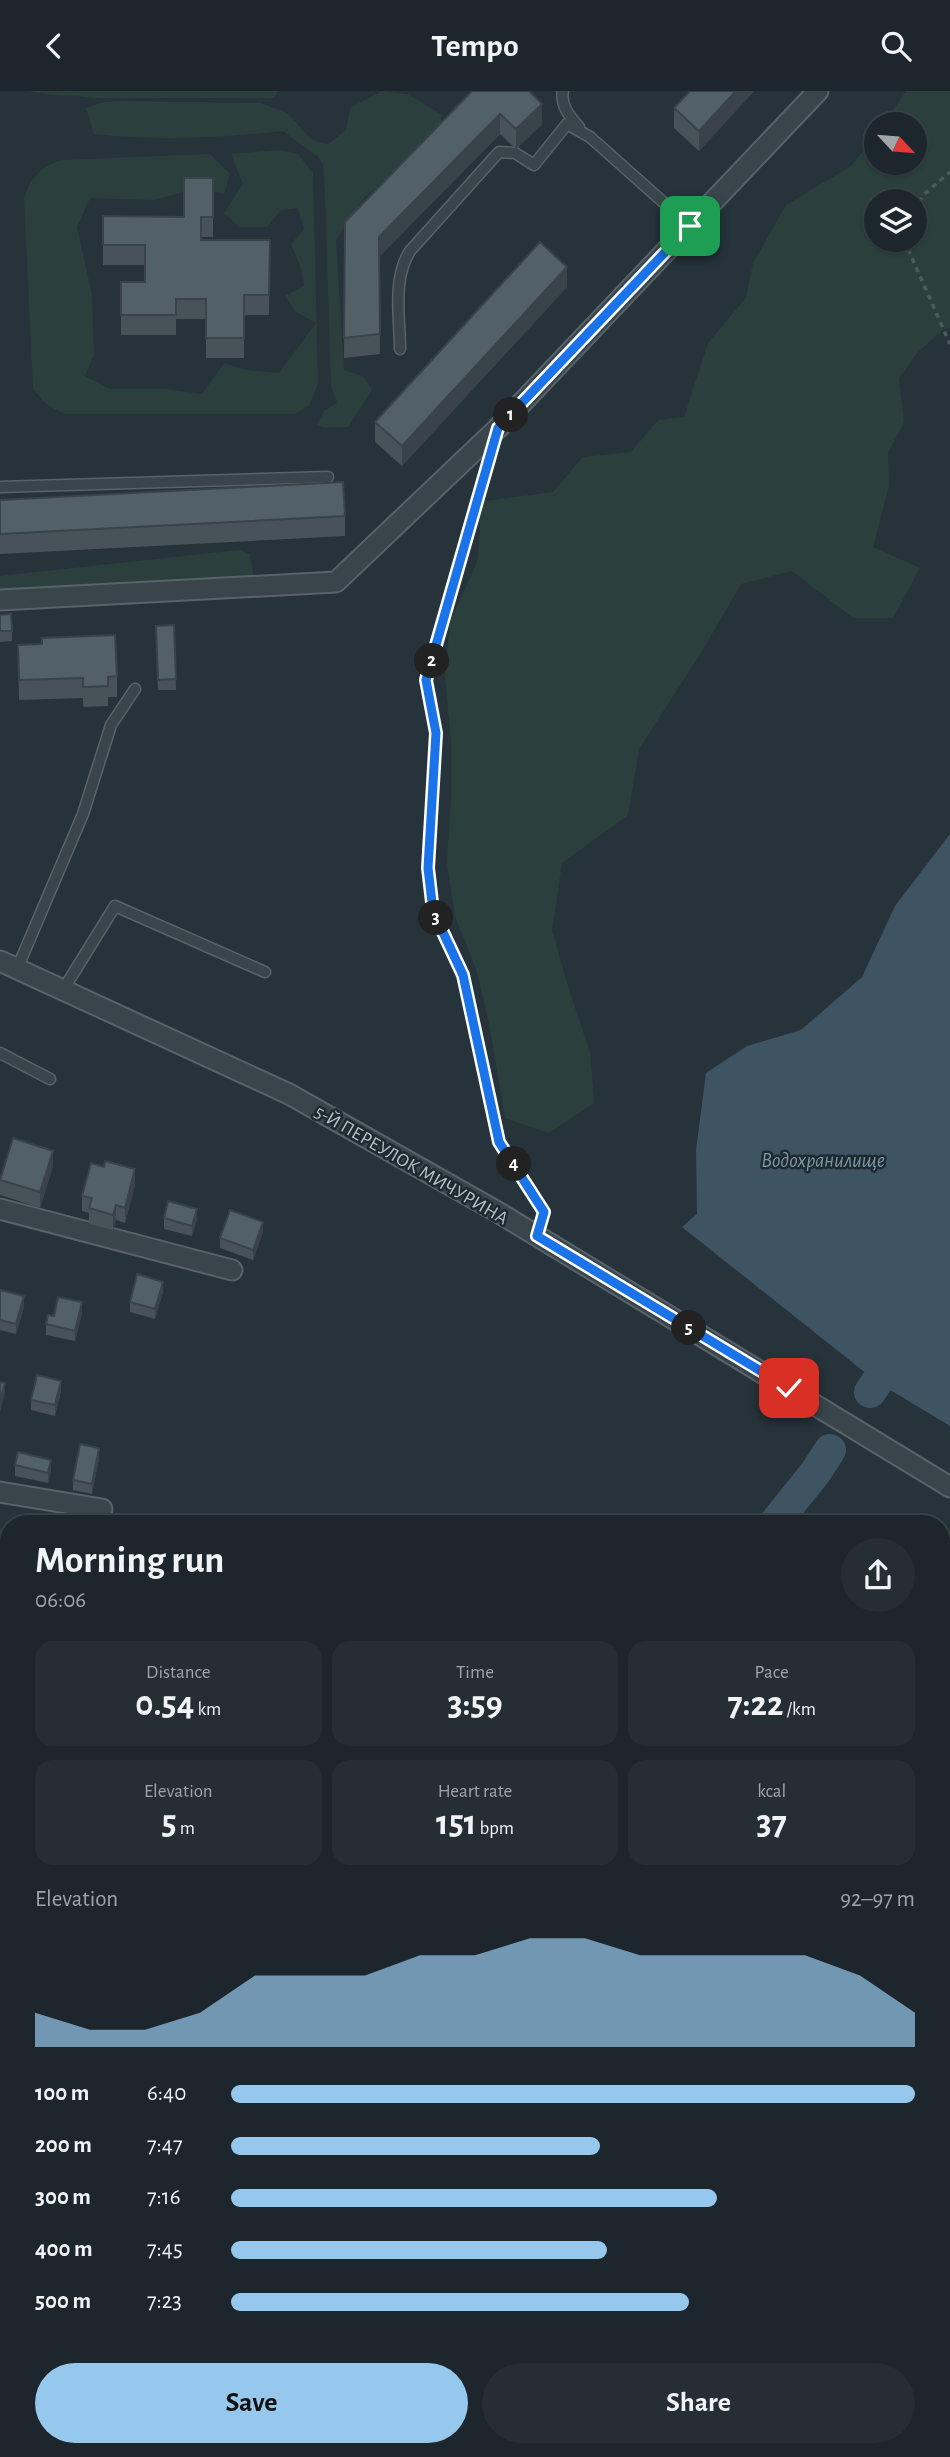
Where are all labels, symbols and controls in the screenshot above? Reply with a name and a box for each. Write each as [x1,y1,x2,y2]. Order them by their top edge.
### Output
icon: back [35,27,73,65]
icon: search [877,27,915,65]
text: Tempo [431,30,519,62]
north arrow [864,112,928,175]
map controls [864,112,927,252]
button: layers [864,189,927,252]
pin [660,196,720,256]
icon: arrive [671,207,709,245]
pin: 1 [494,397,528,433]
text: 1 [507,405,514,424]
pin: 2 [414,643,450,679]
text: 2 [427,651,436,670]
pin: 3 [418,901,453,935]
text: 3 [431,908,440,927]
street label: 5-Й ПЕРЕУЛОК МИЧУРИНА [311,1101,512,1228]
pin: 4 [496,1147,532,1181]
water label: Водохранилище [761,1150,885,1172]
text: 4 [509,1154,518,1173]
pin: 5 [672,1311,706,1345]
text: 5 [684,1318,693,1337]
pin [759,1358,819,1418]
icon: check [770,1369,808,1407]
button: share [841,1538,915,1612]
text: Morning run [35,1542,224,1580]
text: 06:06 [35,1589,86,1612]
text: Distance [146,1663,211,1682]
text: Time [456,1663,494,1682]
text: Pace [755,1663,789,1682]
text: 0.54 [135,1687,194,1722]
text: 3:59 [447,1687,503,1722]
text: 7:22 [727,1687,783,1722]
text: km [194,1700,221,1719]
text: /km [783,1700,816,1719]
text: Elevation [144,1782,213,1801]
text: Heart rate [438,1782,512,1801]
text: kcal [757,1782,786,1801]
text: 5 [162,1806,177,1841]
text: 151 [436,1806,476,1841]
text: 37 [757,1806,787,1841]
text: m [177,1819,195,1838]
text: bpm [476,1819,514,1838]
text: Elevation [35,1888,118,1911]
text: 92–97 m [840,1888,915,1911]
text: 100 m [35,2082,89,2105]
text: 6:40 [147,2082,186,2105]
text: 200 m [35,2134,92,2157]
text: 7:47 [147,2134,183,2157]
text: 300 m [35,2186,91,2209]
text: 7:16 [147,2186,181,2209]
text: 400 m [35,2238,93,2261]
text: 7:45 [147,2238,183,2261]
text: 500 m [35,2290,91,2313]
text: 7:23 [147,2290,182,2313]
button: Save [35,2363,468,2443]
button: Share [482,2363,915,2443]

